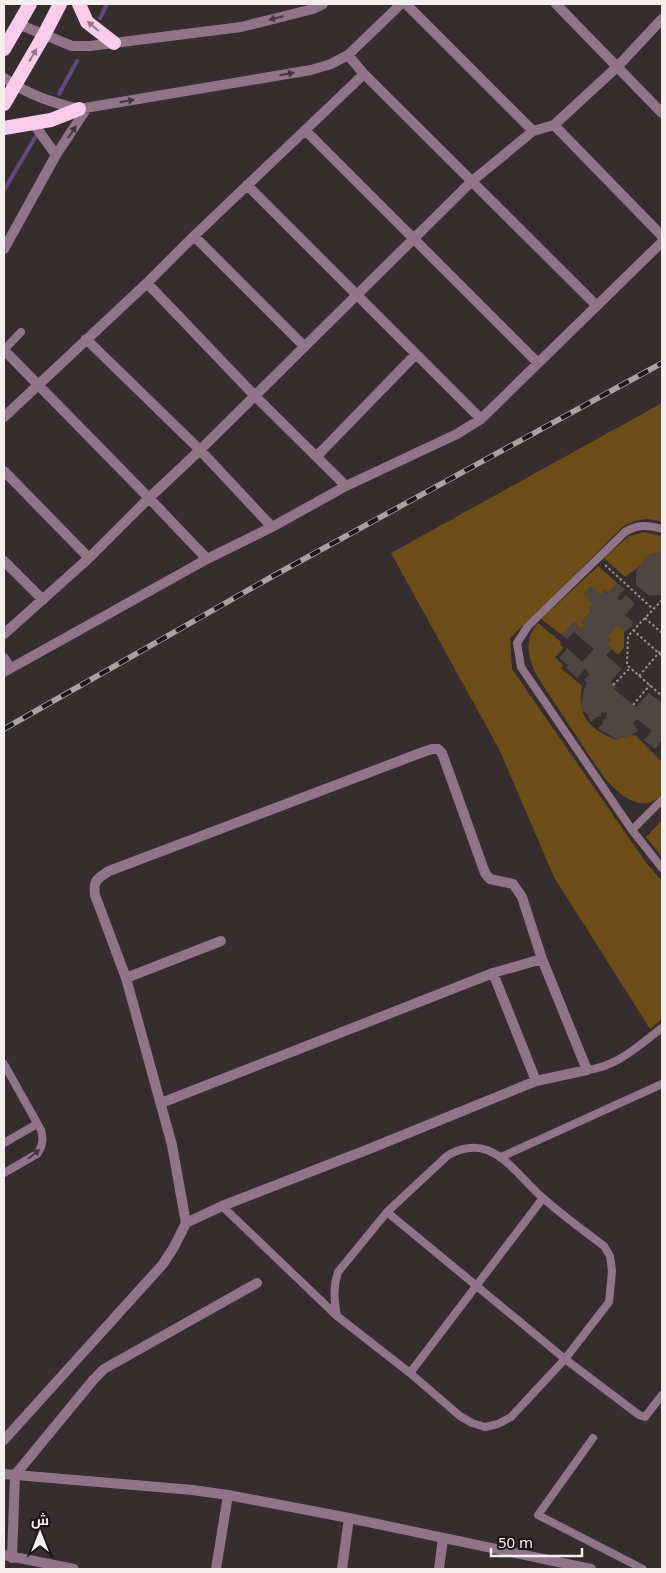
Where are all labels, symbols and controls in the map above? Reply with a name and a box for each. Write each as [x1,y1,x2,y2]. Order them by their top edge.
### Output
one-way arrow [269,14,284,22]
one-way arrow [88,20,100,32]
one-way arrow [29,48,38,61]
one-way arrow [279,69,295,77]
one-way arrow [119,97,135,105]
one-way arrow [67,125,76,138]
one-way arrow [27,1149,40,1160]
north arrow [15,1508,65,1558]
text: ش [31,1510,49,1529]
scale bar [491,1526,582,1558]
text: 50 m [498,1532,533,1552]

